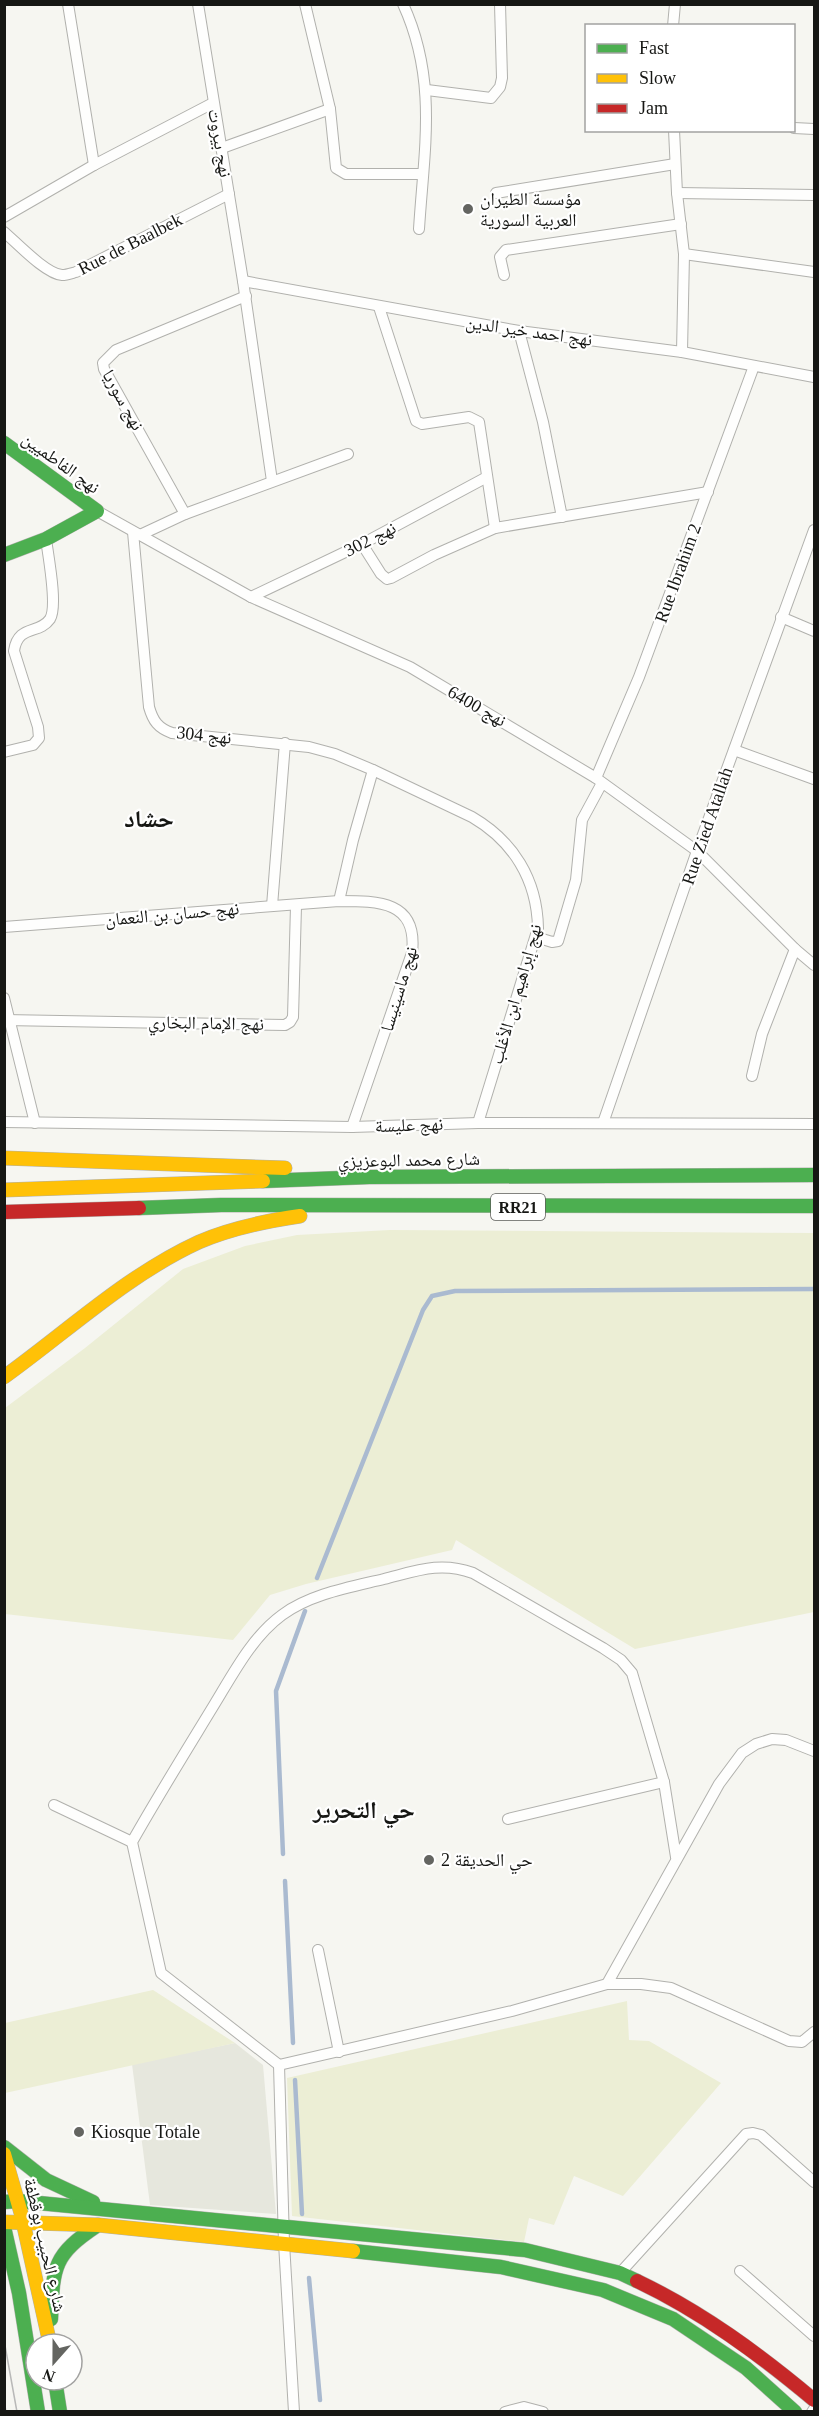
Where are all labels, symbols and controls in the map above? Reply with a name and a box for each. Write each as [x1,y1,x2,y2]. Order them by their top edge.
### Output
legend [585,24,795,132]
text: Fast [639,38,669,58]
text: Slow [639,68,676,88]
text: Jam [639,98,668,118]
street label: نهج بيروت [202,107,236,179]
place label: مؤسسة الطيران العربية السورية [480,189,581,231]
marker: مؤسسة الطيران العربية السورية [461,202,475,216]
street label: Rue de Baalbek [75,209,185,279]
street label: نهج احمد خير الدين [464,312,594,352]
street label: نهج سوريا [96,366,148,435]
street label: نهج الفاطميين [17,428,104,499]
street label: نهج 302 [341,518,400,562]
street label: Rue Ibrahim 2 [651,521,705,625]
street label: نهج 6400 [443,681,510,732]
street label: نهج 304 [175,722,233,750]
street label: Rue Zied Atallah [678,765,736,887]
district label: حشاد [124,806,174,832]
street label: نهج حسان بن النعمان [104,898,240,932]
street label: نهج إبراهيم ابن الأغلب [486,922,548,1067]
street label: نهج ماسينيسا [377,944,423,1034]
street label: نهج الإمام البخاري [148,1012,264,1039]
street label: نهج عليسة [374,1114,444,1138]
street label: شارع محمد البوعزيزي [338,1149,480,1176]
road number: RR21 [491,1194,545,1220]
district label: حي التحرير [312,1797,415,1829]
place label: حي الحديقة 2 [441,1850,533,1875]
marker: حي الحديقة 2 [422,1853,436,1867]
place label: Kiosque Totale [91,2122,200,2142]
marker: Kiosque Totale [72,2125,86,2139]
street label: شارع الحبيب بوقطفة [19,2176,70,2314]
north arrow [24,2332,84,2392]
text: N [40,2365,57,2386]

